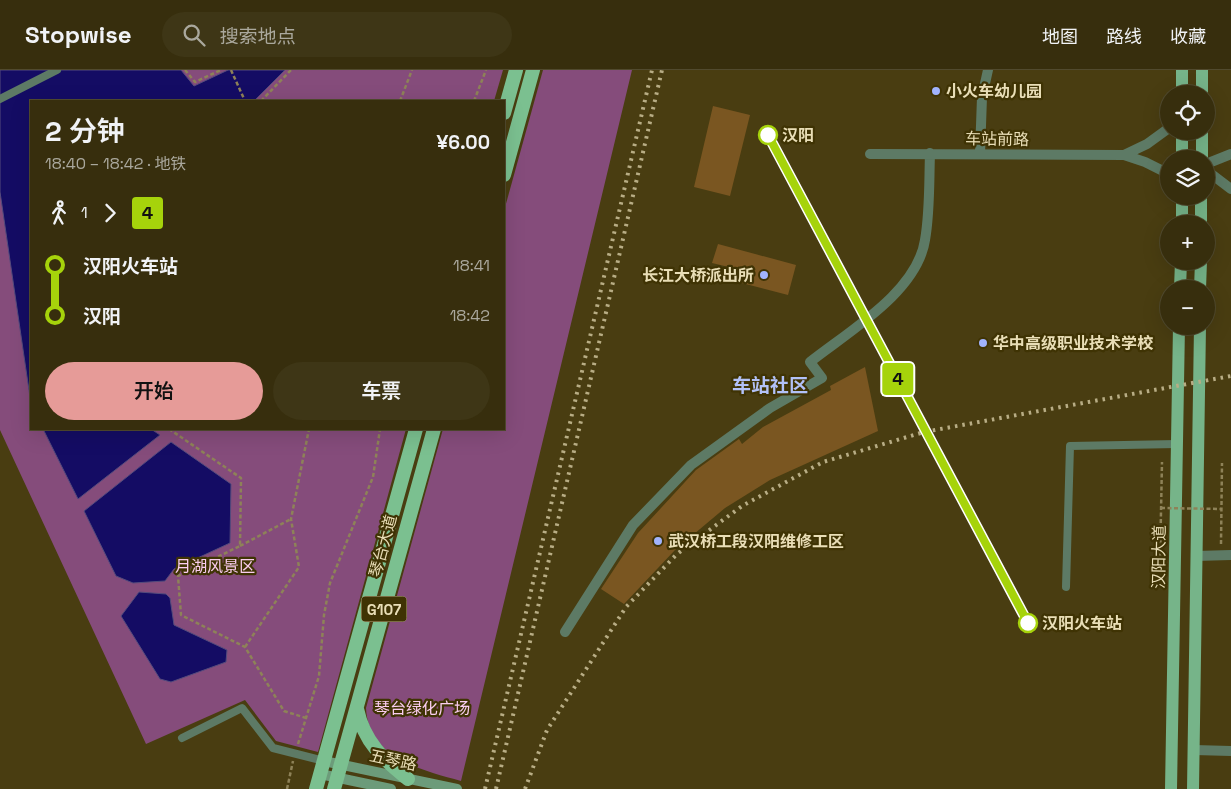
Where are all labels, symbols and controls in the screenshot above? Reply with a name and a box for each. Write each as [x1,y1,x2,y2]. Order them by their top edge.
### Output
search box [162,12,512,57]
text: Stopwise [25,19,132,50]
icon: search [180,21,208,49]
text: 搜索地点 [220,24,296,49]
text: 地图 [1042,25,1078,48]
text: 路线 [1106,25,1142,48]
text: 收藏 [1170,25,1206,48]
place label: 小火车幼儿园 [946,81,1042,102]
marker: 小火车幼儿园 [930,85,942,97]
map controls [1160,85,1215,335]
button: locate [1160,85,1215,140]
text: 2 分钟 [45,113,125,149]
marker: 汉阳 [758,125,778,145]
place label: 汉阳 [782,125,814,146]
street label: 车站前路 [965,128,1029,150]
text: ¥6.00 [436,130,490,155]
button: layers [1160,150,1215,205]
text: 18:40 – 18:42 · 地铁 [45,153,187,174]
icon: walk [45,199,73,227]
icon: forward [96,199,124,227]
text: 4 [142,201,153,224]
text: 1 [81,202,88,223]
button: + [1160,215,1215,270]
text: 汉阳火车站 [83,254,178,279]
text: 18:41 [453,255,490,276]
place label: 长江大桥派出所 [642,265,754,286]
marker: 长江大桥派出所 [758,269,770,281]
button: − [1160,280,1215,335]
text: 汉阳 [83,304,121,329]
text: 18:42 [450,305,490,326]
place label: 华中高级职业技术学校 [993,333,1154,354]
marker: 华中高级职业技术学校 [977,337,989,349]
button: 开始 [45,362,263,420]
button: 车票 [273,362,490,420]
line badge: 4 [882,363,914,395]
text: 4 [892,367,904,390]
district label: 车站社区 [732,373,808,398]
street label: 琴台大道 [365,512,401,580]
street label: 汉阳大道 [1148,525,1170,589]
place label: 武汉桥工段汉阳维修工区 [668,531,844,552]
marker: 武汉桥工段汉阳维修工区 [652,535,664,547]
park label: 月湖风景区 [175,556,255,577]
road number: G107 [362,596,406,622]
marker: 汉阳火车站 [1018,613,1038,633]
place label: 汉阳火车站 [1042,613,1122,634]
park label: 琴台绿化广场 [374,698,470,719]
street label: 五琴路 [367,745,419,775]

